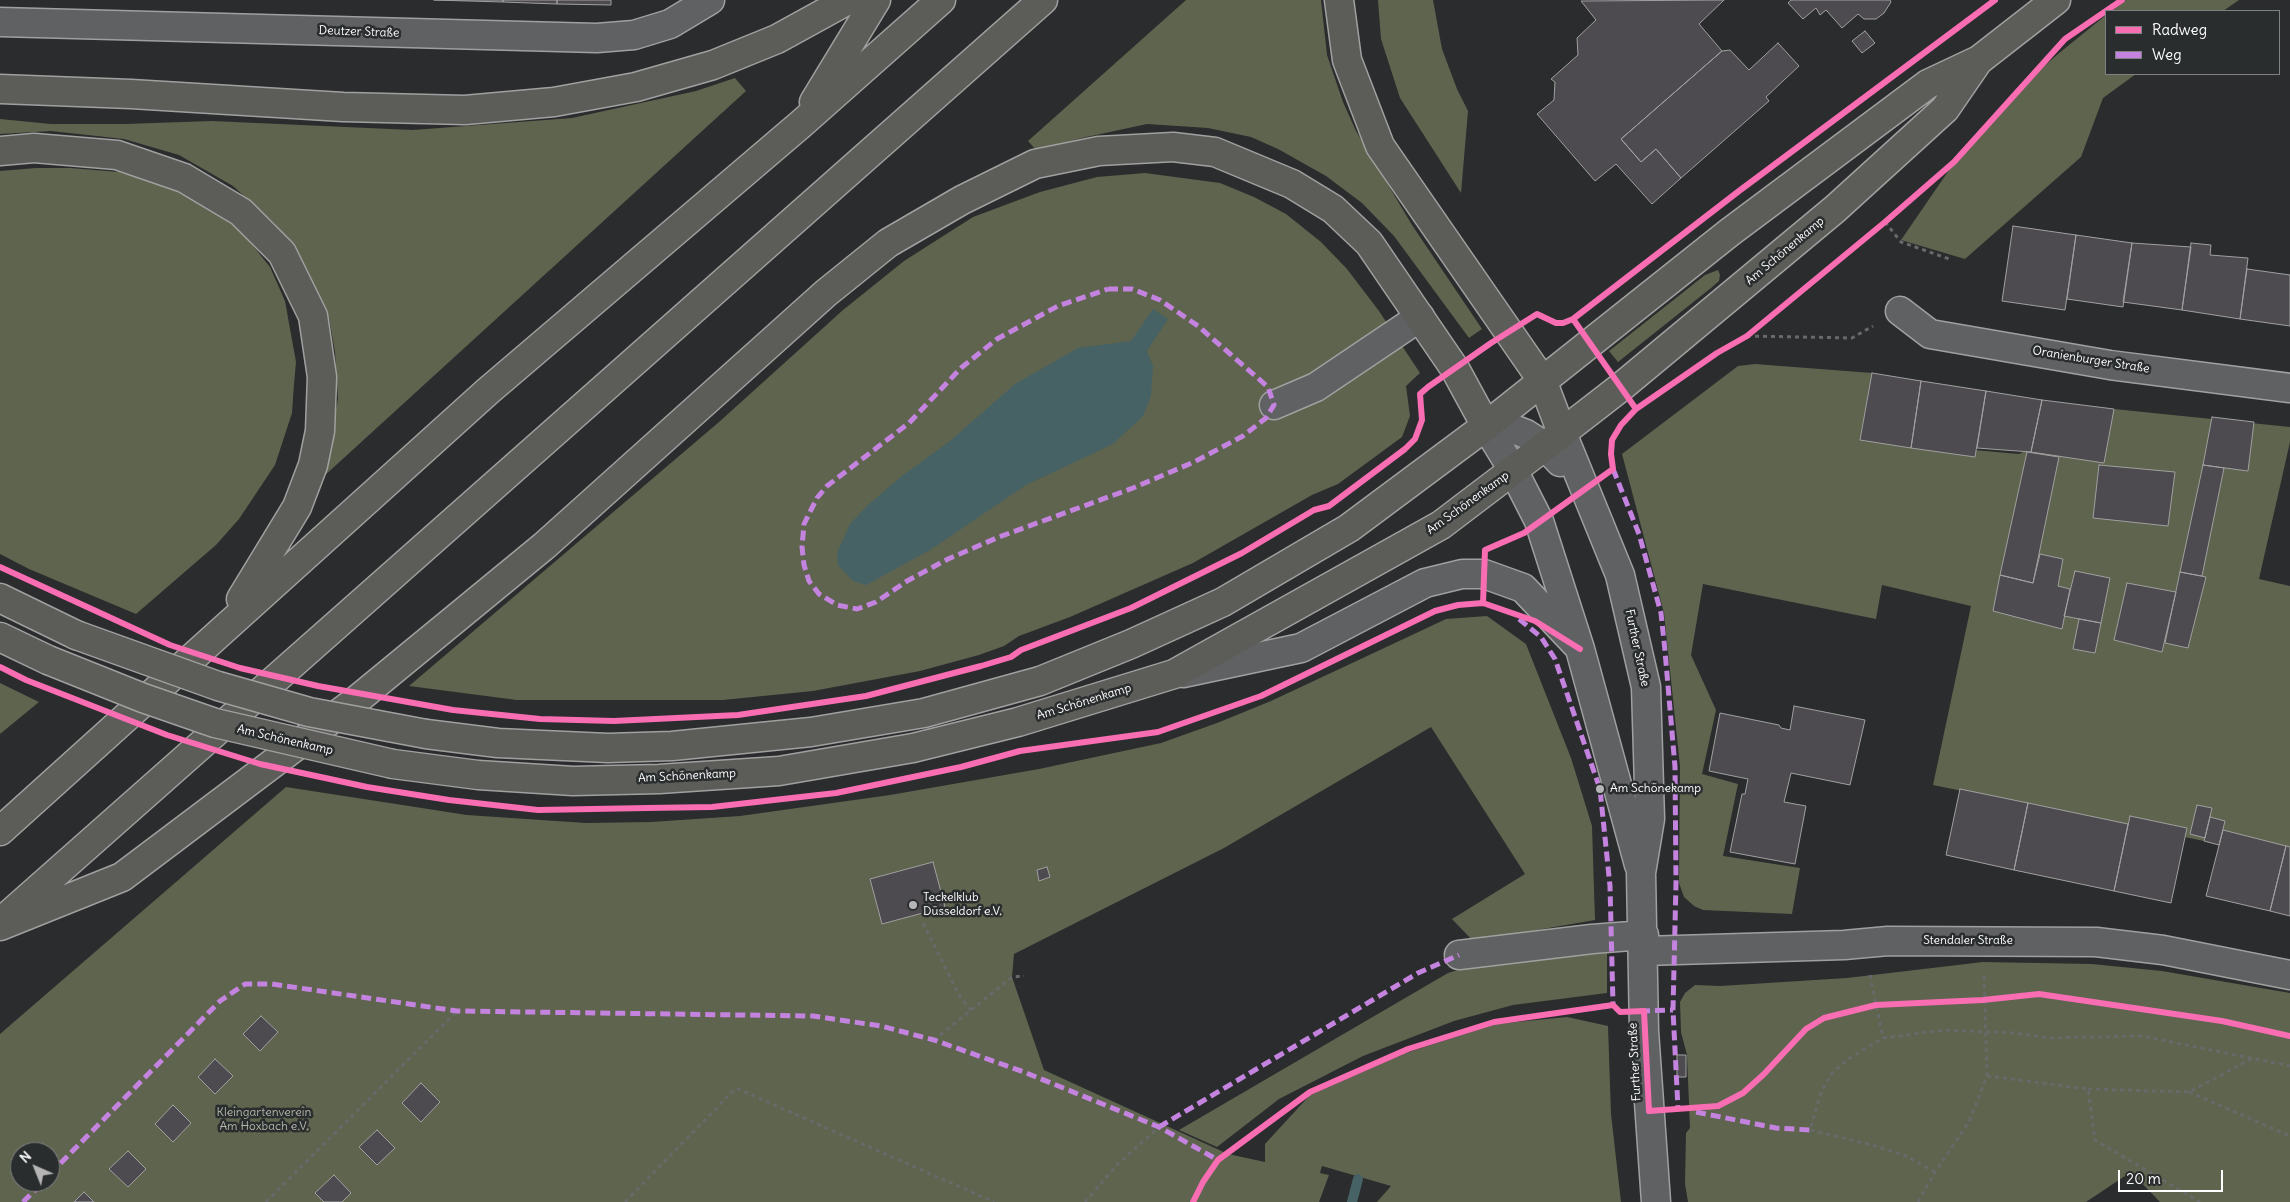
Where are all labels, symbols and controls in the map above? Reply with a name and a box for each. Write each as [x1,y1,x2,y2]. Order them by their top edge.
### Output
legend [2105,10,2280,75]
text: Radweg [2152,20,2207,39]
street label: Deutzer Straße [318,23,400,41]
text: Weg [2152,45,2182,64]
street label: Am Schönenkamp [1743,214,1827,288]
street label: Oranienburger Straße [2031,344,2151,376]
street label: Am Schönenkamp [1424,468,1512,538]
street label: Further Straße [1622,608,1652,688]
street label: Am Schönenkamp [1035,681,1133,723]
street label: Am Schönenkamp [236,722,334,758]
street label: Am Schönenkamp [638,766,736,786]
place label: Am Schönekamp [1610,782,1701,796]
marker: Am Schönekamp [1594,783,1606,795]
place label: Teckelklub Düsseldorf e.V. [923,891,1002,919]
marker: Teckelklub Düsseldorf e.V. [907,899,919,911]
street label: Stendaler Straße [1923,934,2013,948]
street label: Further Straße [1626,1022,1644,1102]
park label: Kleingartenverein Am Hoxbach e.V. [217,1106,311,1134]
north arrow [10,1142,60,1192]
text: N [16,1147,35,1167]
scale bar [2120,1160,2225,1192]
text: 20 m [2126,1169,2161,1188]

